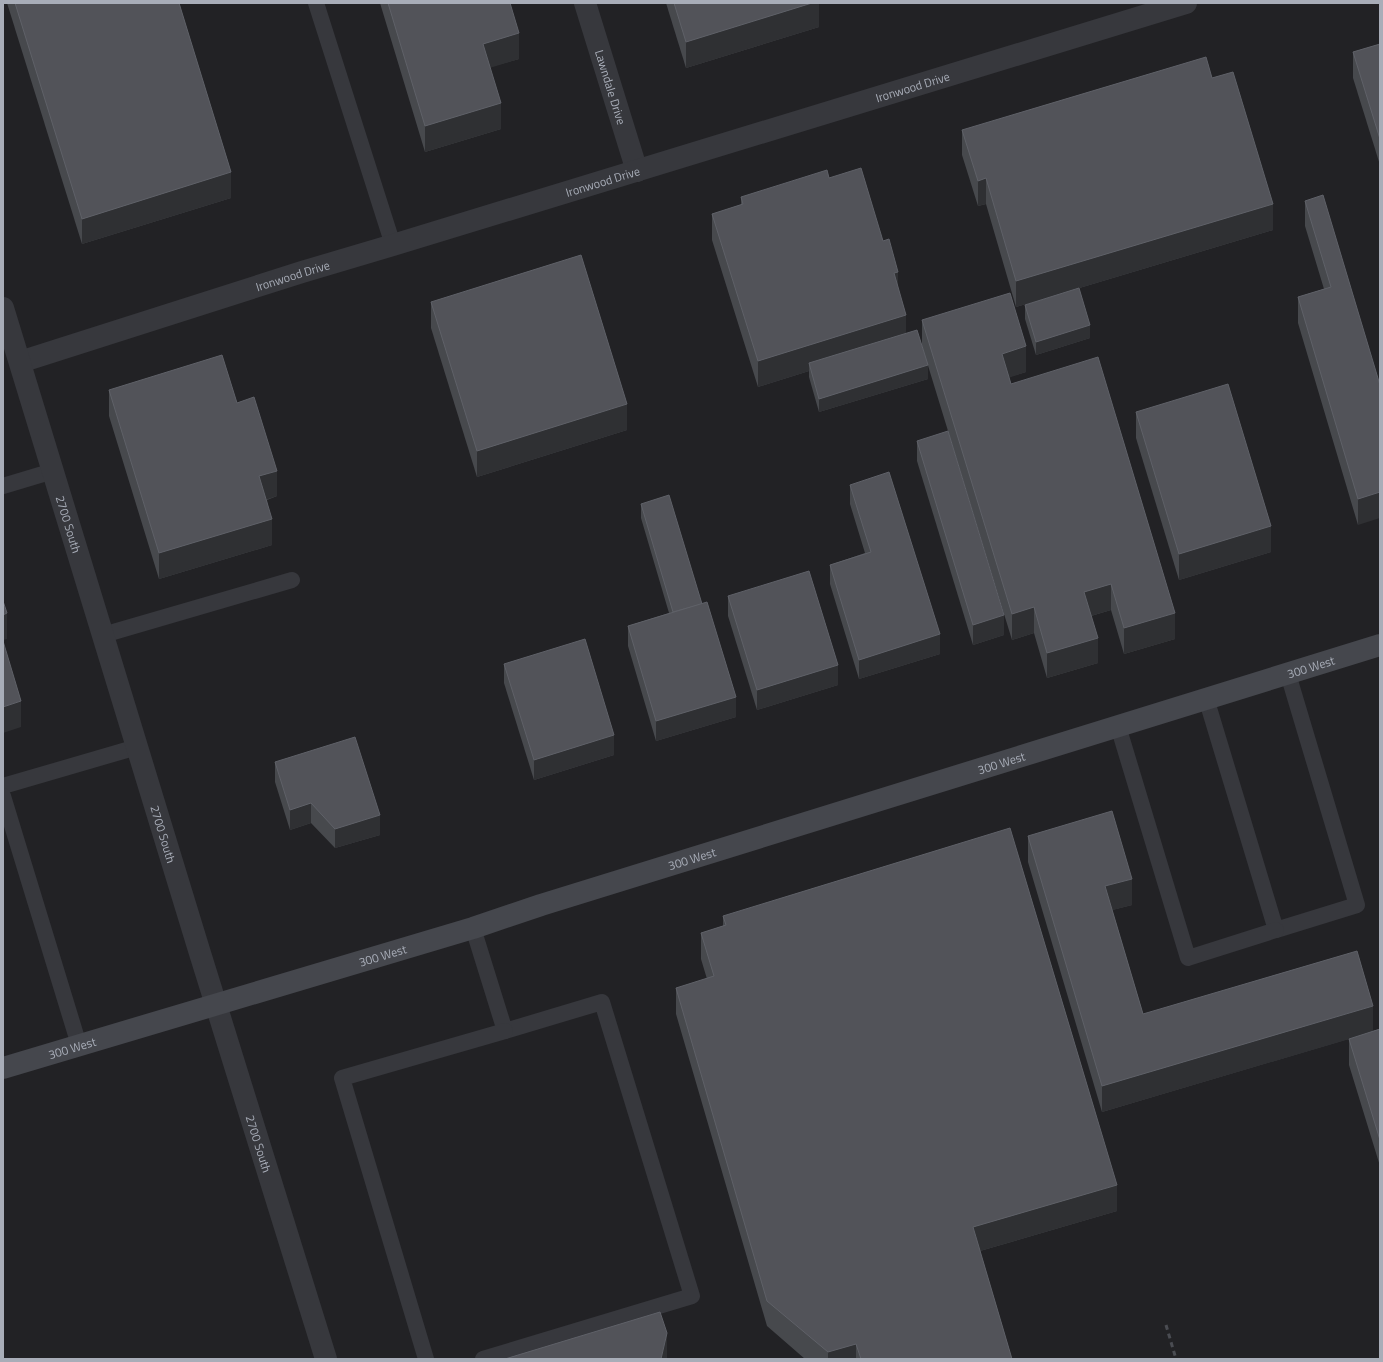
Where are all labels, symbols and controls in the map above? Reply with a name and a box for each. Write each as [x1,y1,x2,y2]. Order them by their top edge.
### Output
street label: Lawndale Drive [590,47,632,127]
street label: Ironwood Drive [873,66,952,107]
street label: Ironwood Drive [563,161,642,201]
street label: Ironwood Drive [253,255,332,296]
street label: 2700 South [51,493,87,555]
street label: 300 West [1284,650,1338,683]
street label: 300 West [975,746,1028,779]
street label: 2700 South [146,803,181,865]
street label: 300 West [665,842,719,875]
street label: 300 West [356,939,410,971]
street label: 300 West [46,1031,99,1064]
street label: 2700 South [241,1112,277,1175]

